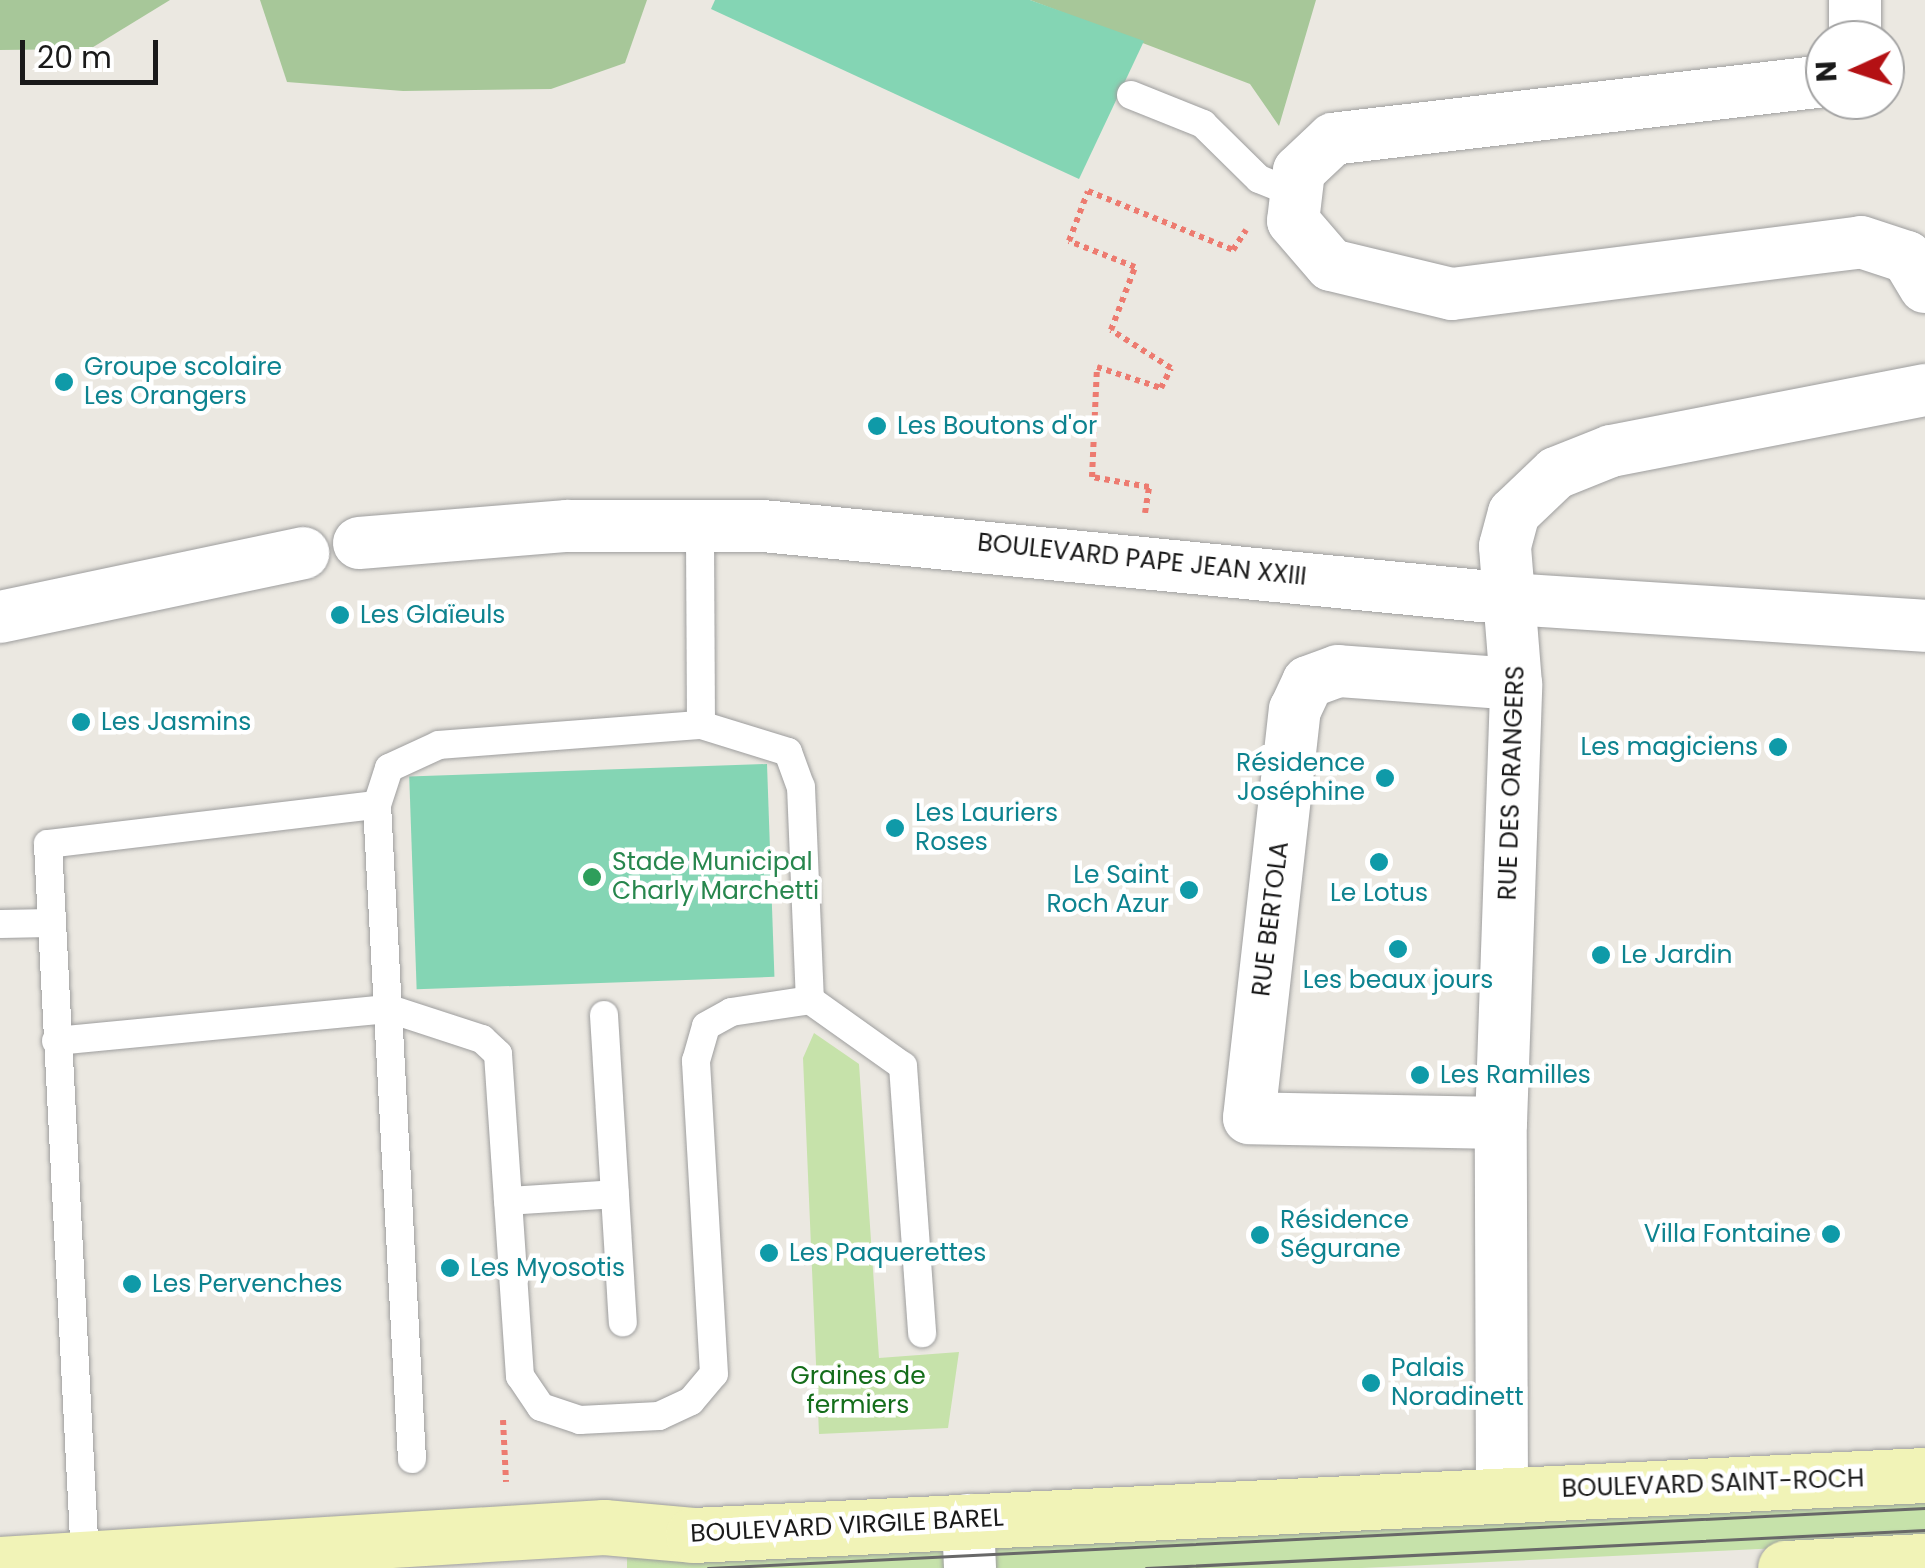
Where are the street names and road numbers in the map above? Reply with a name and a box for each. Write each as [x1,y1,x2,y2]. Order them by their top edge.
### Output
street label: BOULEVARD PAPE JEAN XXIII [976,528,1308,592]
street label: RUE DES ORANGERS [1493,665,1531,901]
street label: RUE BERTOLA [1247,840,1295,998]
street label: BOULEVARD SAINT-ROCH [1561,1464,1865,1504]
street label: BOULEVARD VIRGILE BAREL [689,1503,1005,1549]

